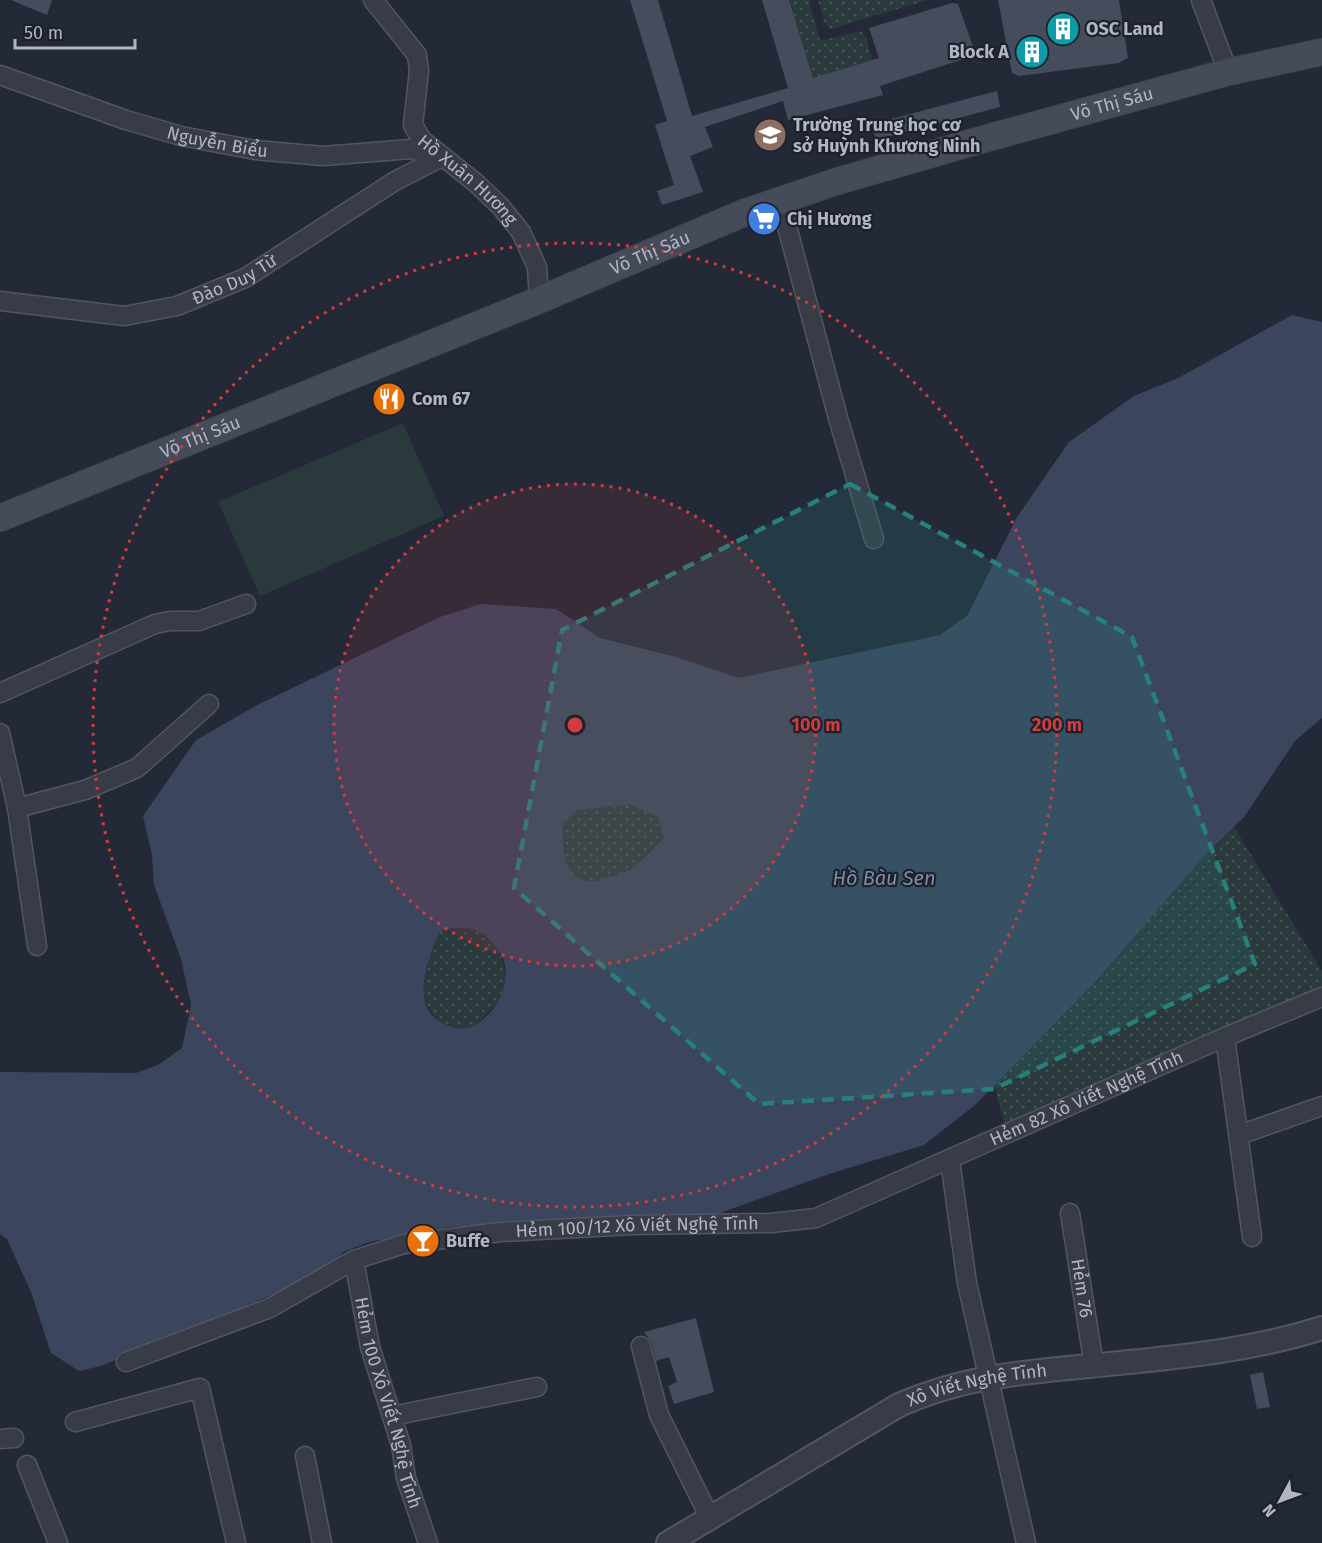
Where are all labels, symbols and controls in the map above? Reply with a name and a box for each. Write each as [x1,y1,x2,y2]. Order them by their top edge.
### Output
building icon: OSC Land [1045,11,1081,47]
scale bar [15,12,135,50]
place label: OSC Land [1086,18,1163,40]
text: 50 m [24,22,63,44]
building icon: Block A [1014,34,1050,70]
place label: Block A [949,41,1009,63]
street label: Võ Thị Sáu [1068,82,1156,126]
place label: Trường Trung học cơ sở Huỳnh Khương Ninh [793,114,980,157]
school or university icon: Trường Trung học cơ sở Huỳnh Khương Ninh [752,117,788,153]
street label: Nguyễn Biểu [164,121,269,162]
street label: Hồ Xuân Hương [413,130,522,230]
supermarket icon: Chị Hương [746,201,782,237]
place label: Chị Hương [787,208,872,230]
street label: Võ Thị Sáu [607,226,693,280]
street label: Đào Duy Từ [189,249,281,310]
restaurant icon: Com 67 [371,381,407,417]
place label: Com 67 [412,388,471,410]
street label: Võ Thị Sáu [157,411,244,463]
text: 100 m [792,714,840,736]
text: 200 m [1032,714,1082,736]
centre of rings [565,715,585,735]
water label: Hồ Bàu Sen [832,866,936,890]
street label: Hẻm 82 Xô Viết Nghệ Tĩnh [986,1046,1186,1151]
street label: Hẻm 100/12 Xô Viết Nghệ Tĩnh [515,1212,759,1242]
bar icon: Buffe [405,1223,441,1259]
place label: Buffe [446,1230,490,1252]
street label: Hẻm 76 [1066,1257,1097,1319]
street label: Hẻm 100 Xô Viết Nghệ Tĩnh [350,1295,427,1511]
street label: Xô Viết Nghệ Tĩnh [904,1359,1048,1411]
north arrow [1250,1471,1310,1531]
text: N [1258,1500,1280,1521]

